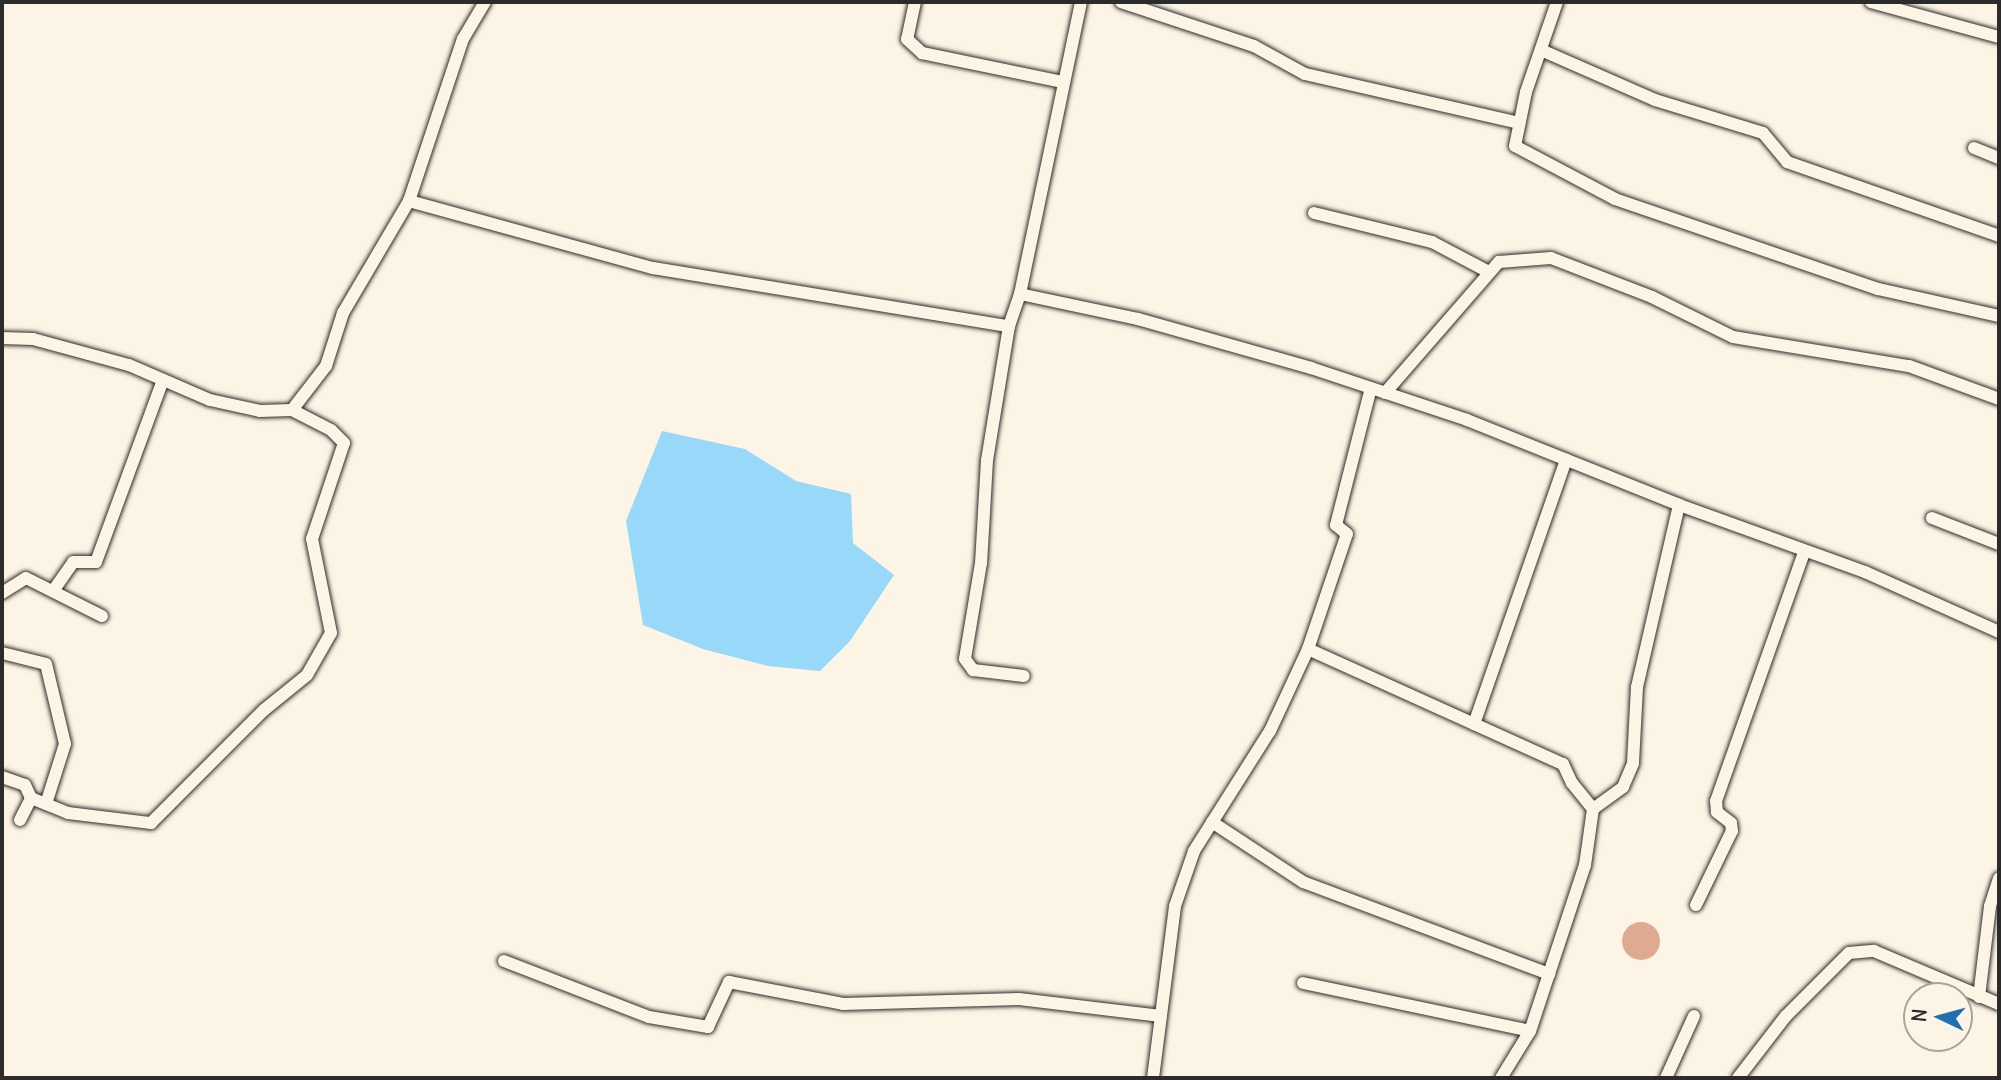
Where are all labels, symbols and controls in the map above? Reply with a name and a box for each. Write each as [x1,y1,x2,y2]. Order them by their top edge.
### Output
north arrow [1903,982,1973,1052]
text: N [1907,1008,1932,1023]

